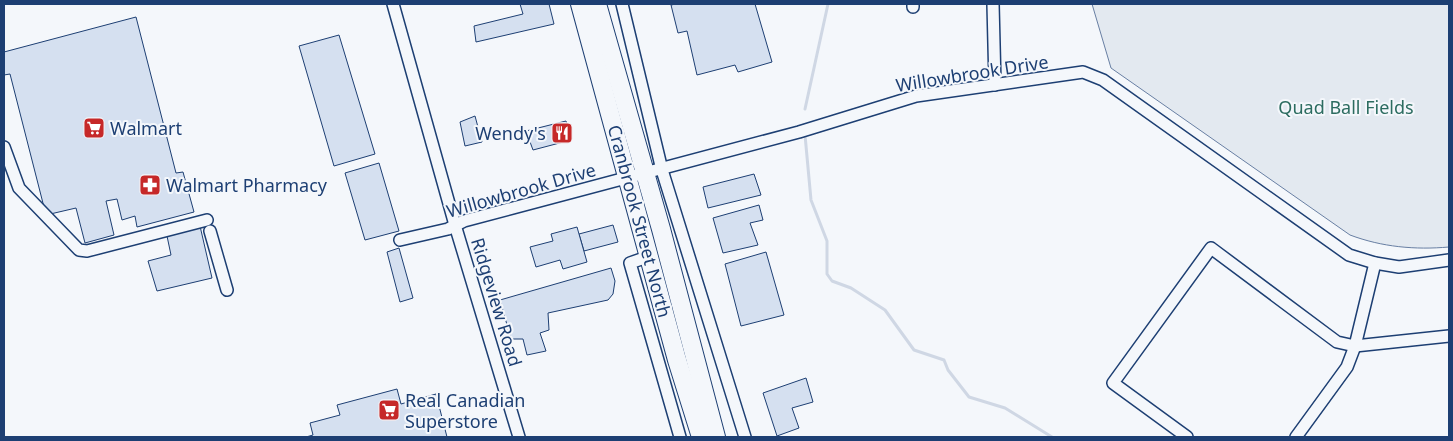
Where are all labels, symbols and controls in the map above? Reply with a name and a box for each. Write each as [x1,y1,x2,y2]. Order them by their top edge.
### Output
street label: Willowbrook Drive [894,49,1050,97]
park label: Quad Ball Fields [1278,95,1414,119]
supermarket icon: Walmart [82,116,106,140]
place label: Walmart [110,116,182,140]
place label: Wendy's [475,121,546,145]
restaurant icon: Wendy's [550,121,574,145]
street label: Cranbrook Street North [603,122,677,320]
street label: Willowbrook Drive [444,157,598,223]
pharmacy icon: Walmart Pharmacy [138,173,162,197]
place label: Walmart Pharmacy [166,173,328,197]
street label: Ridgeview Road [466,235,528,369]
place label: Real Canadian Superstore [405,388,525,433]
supermarket icon: Real Canadian Superstore [377,398,401,422]

